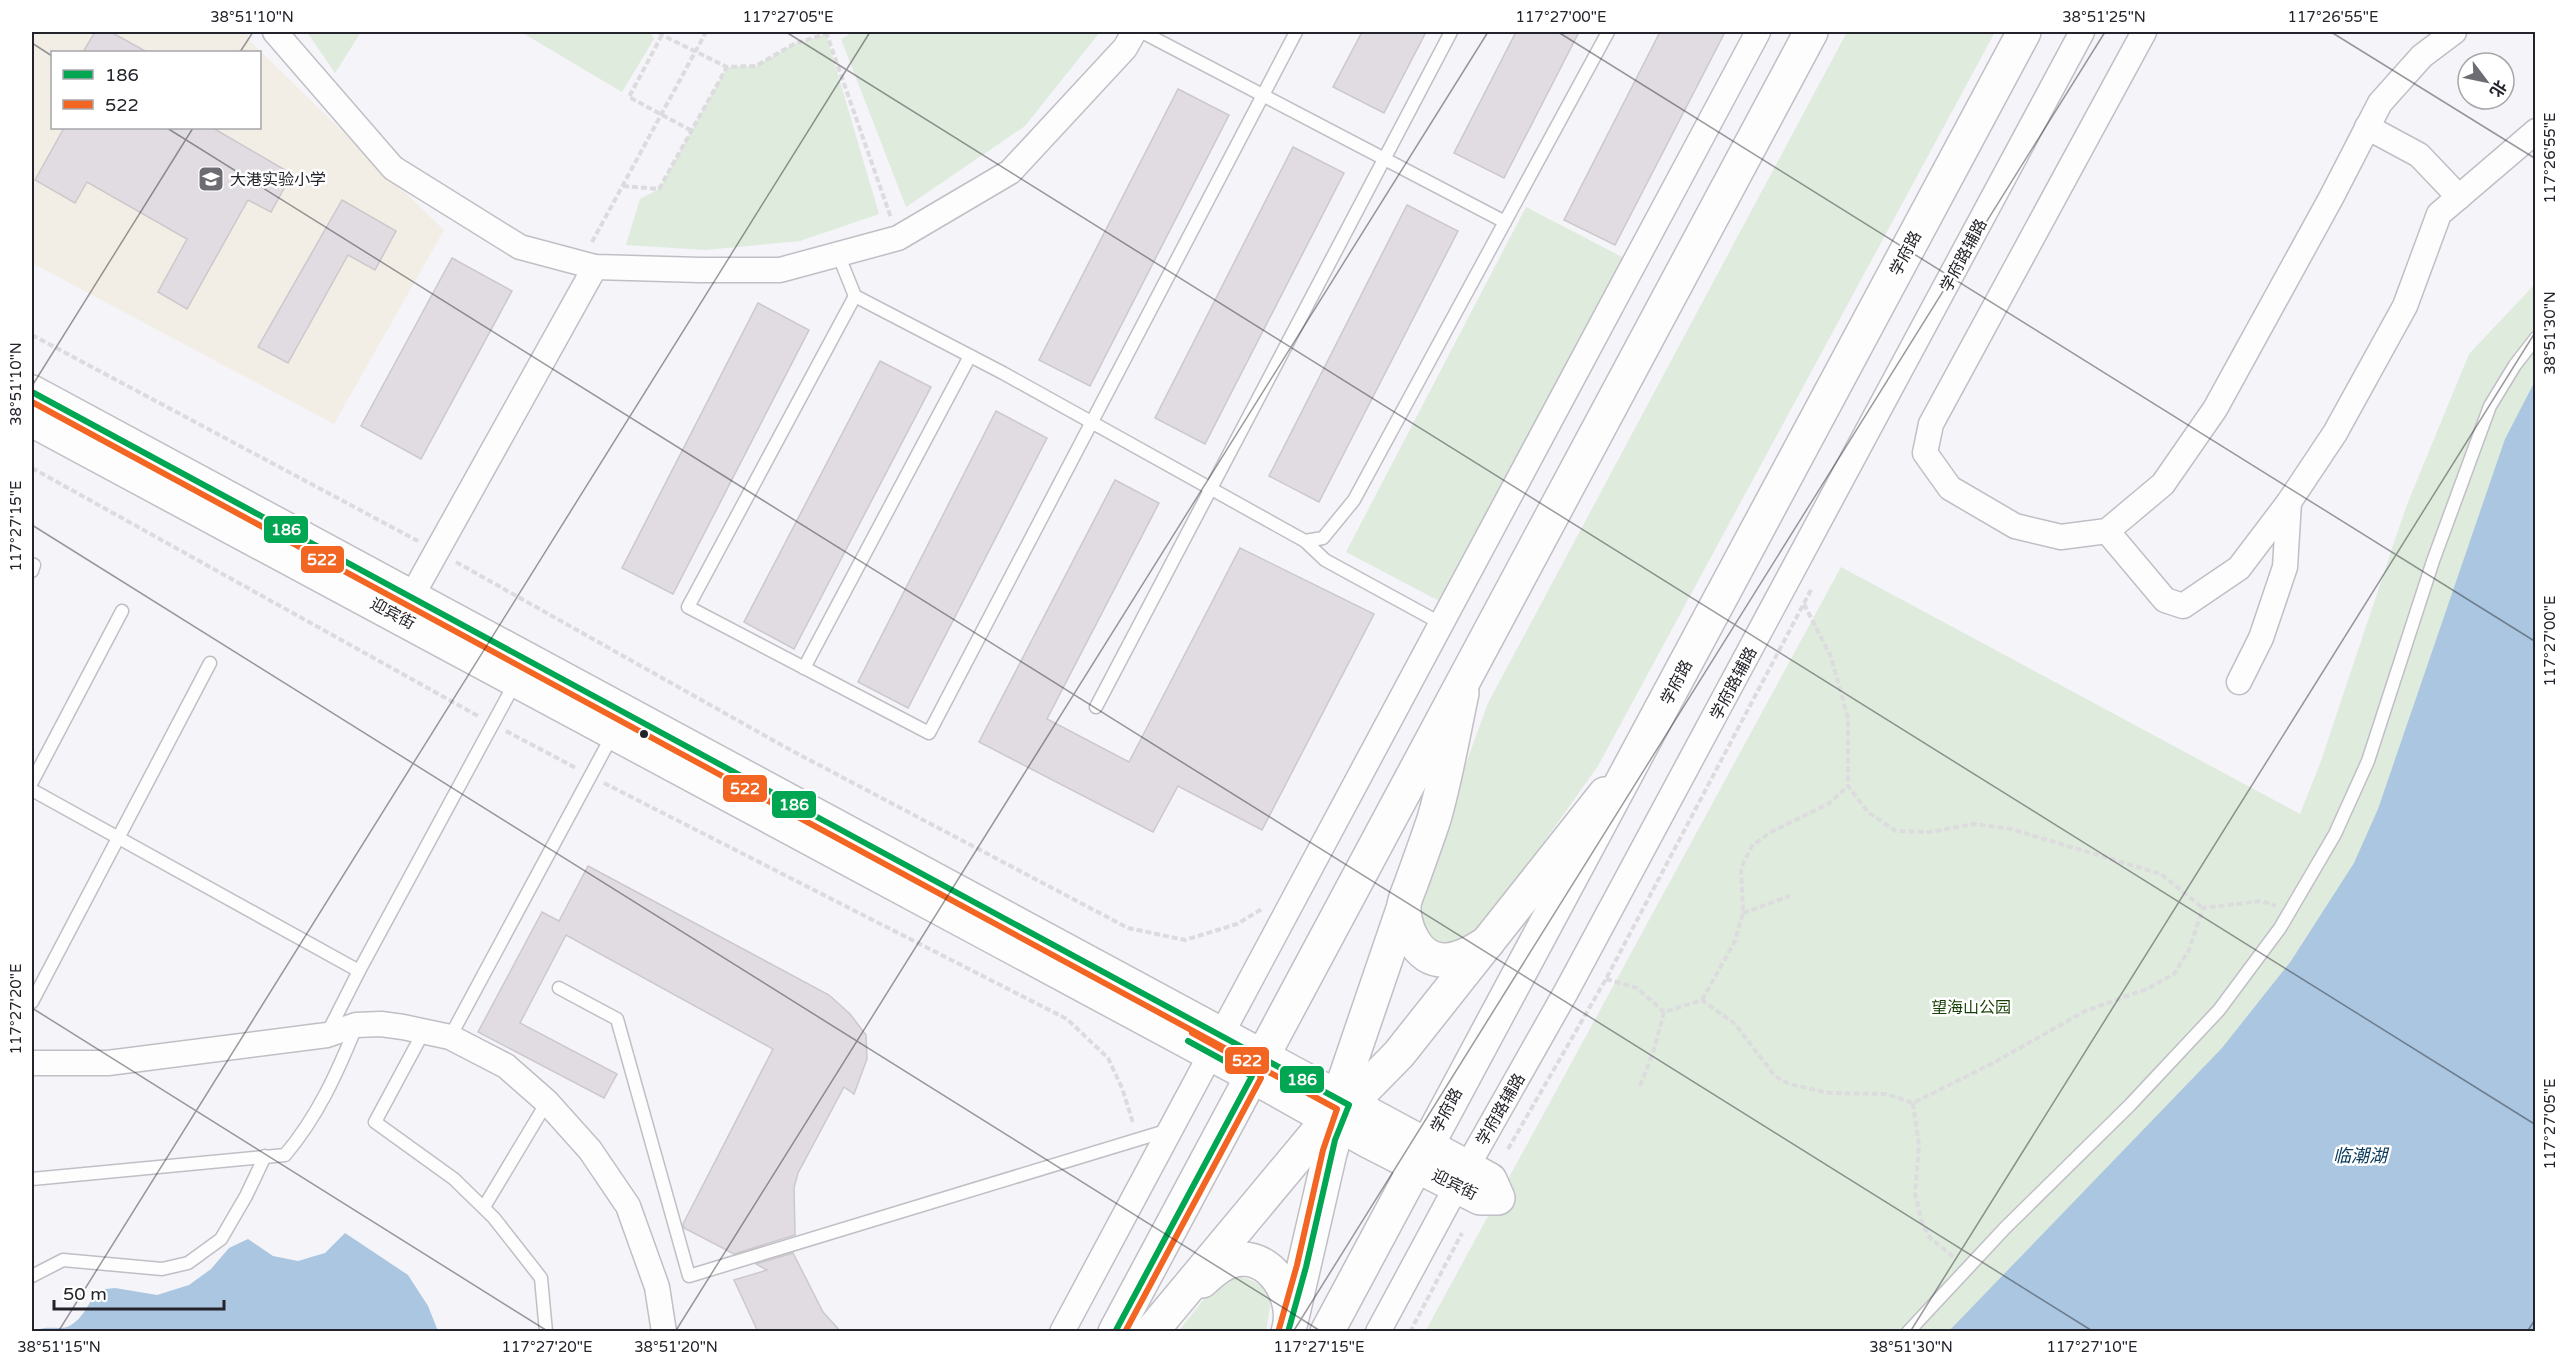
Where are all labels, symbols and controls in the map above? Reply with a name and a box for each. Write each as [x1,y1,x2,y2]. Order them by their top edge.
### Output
text: 38°51'10"N [210,8,294,26]
text: 117°27'05"E [743,8,833,26]
text: 117°27'00"E [1516,8,1606,26]
text: 38°51'25"N [2062,8,2146,26]
text: 117°26'55"E [2288,8,2378,26]
legend [51,51,261,129]
north arrow [2456,51,2516,111]
text: 186 [105,64,139,86]
text: 北 [2485,76,2511,101]
text: 522 [105,94,139,116]
text: 117°26'55"E [2541,113,2559,203]
school or university icon: 大港实验小学 [196,164,226,194]
place label: 大港实验小学 [230,170,326,190]
street label: 学府路辅路 [1936,215,1991,295]
street label: 学府路 [1886,228,1926,279]
text: 38°51'30"N [2541,291,2559,375]
text: 38°51'10"N [7,342,25,426]
text: 117°27'15"E [7,481,25,571]
line badge: 186 [263,515,309,544]
text: 186 [271,520,301,540]
line badge: 522 [300,545,345,574]
text: 522 [307,550,337,570]
street label: 迎宾街 [367,594,418,634]
text: 117°27'00"E [2541,596,2559,686]
street label: 学府路辅路 [1706,643,1761,723]
street label: 学府路 [1657,657,1697,708]
unlabelled marker [638,728,650,740]
line badge: 522 [722,774,768,803]
text: 522 [730,779,760,799]
line badge: 186 [771,790,817,819]
text: 186 [779,795,809,815]
text: 117°27'20"E [7,964,25,1054]
park label: 望海山公园 [1931,998,2011,1018]
line badge: 522 [1224,1046,1270,1075]
text: 522 [1232,1051,1262,1071]
line badge: 186 [1279,1065,1325,1094]
text: 186 [1287,1070,1317,1090]
street label: 学府路辅路 [1472,1070,1530,1149]
text: 117°27'05"E [2541,1079,2559,1169]
street label: 学府路 [1427,1085,1467,1136]
water label: 临潮湖 [2333,1145,2390,1167]
street label: 迎宾街 [1429,1165,1481,1204]
scale bar [54,1273,224,1311]
text: 50 m [63,1283,107,1305]
text: 38°51'15"N [17,1338,101,1356]
text: 117°27'20"E [502,1338,592,1356]
text: 38°51'20"N [634,1338,718,1356]
text: 117°27'15"E [1274,1338,1364,1356]
text: 38°51'30"N [1869,1338,1953,1356]
text: 117°27'10"E [2047,1338,2137,1356]

